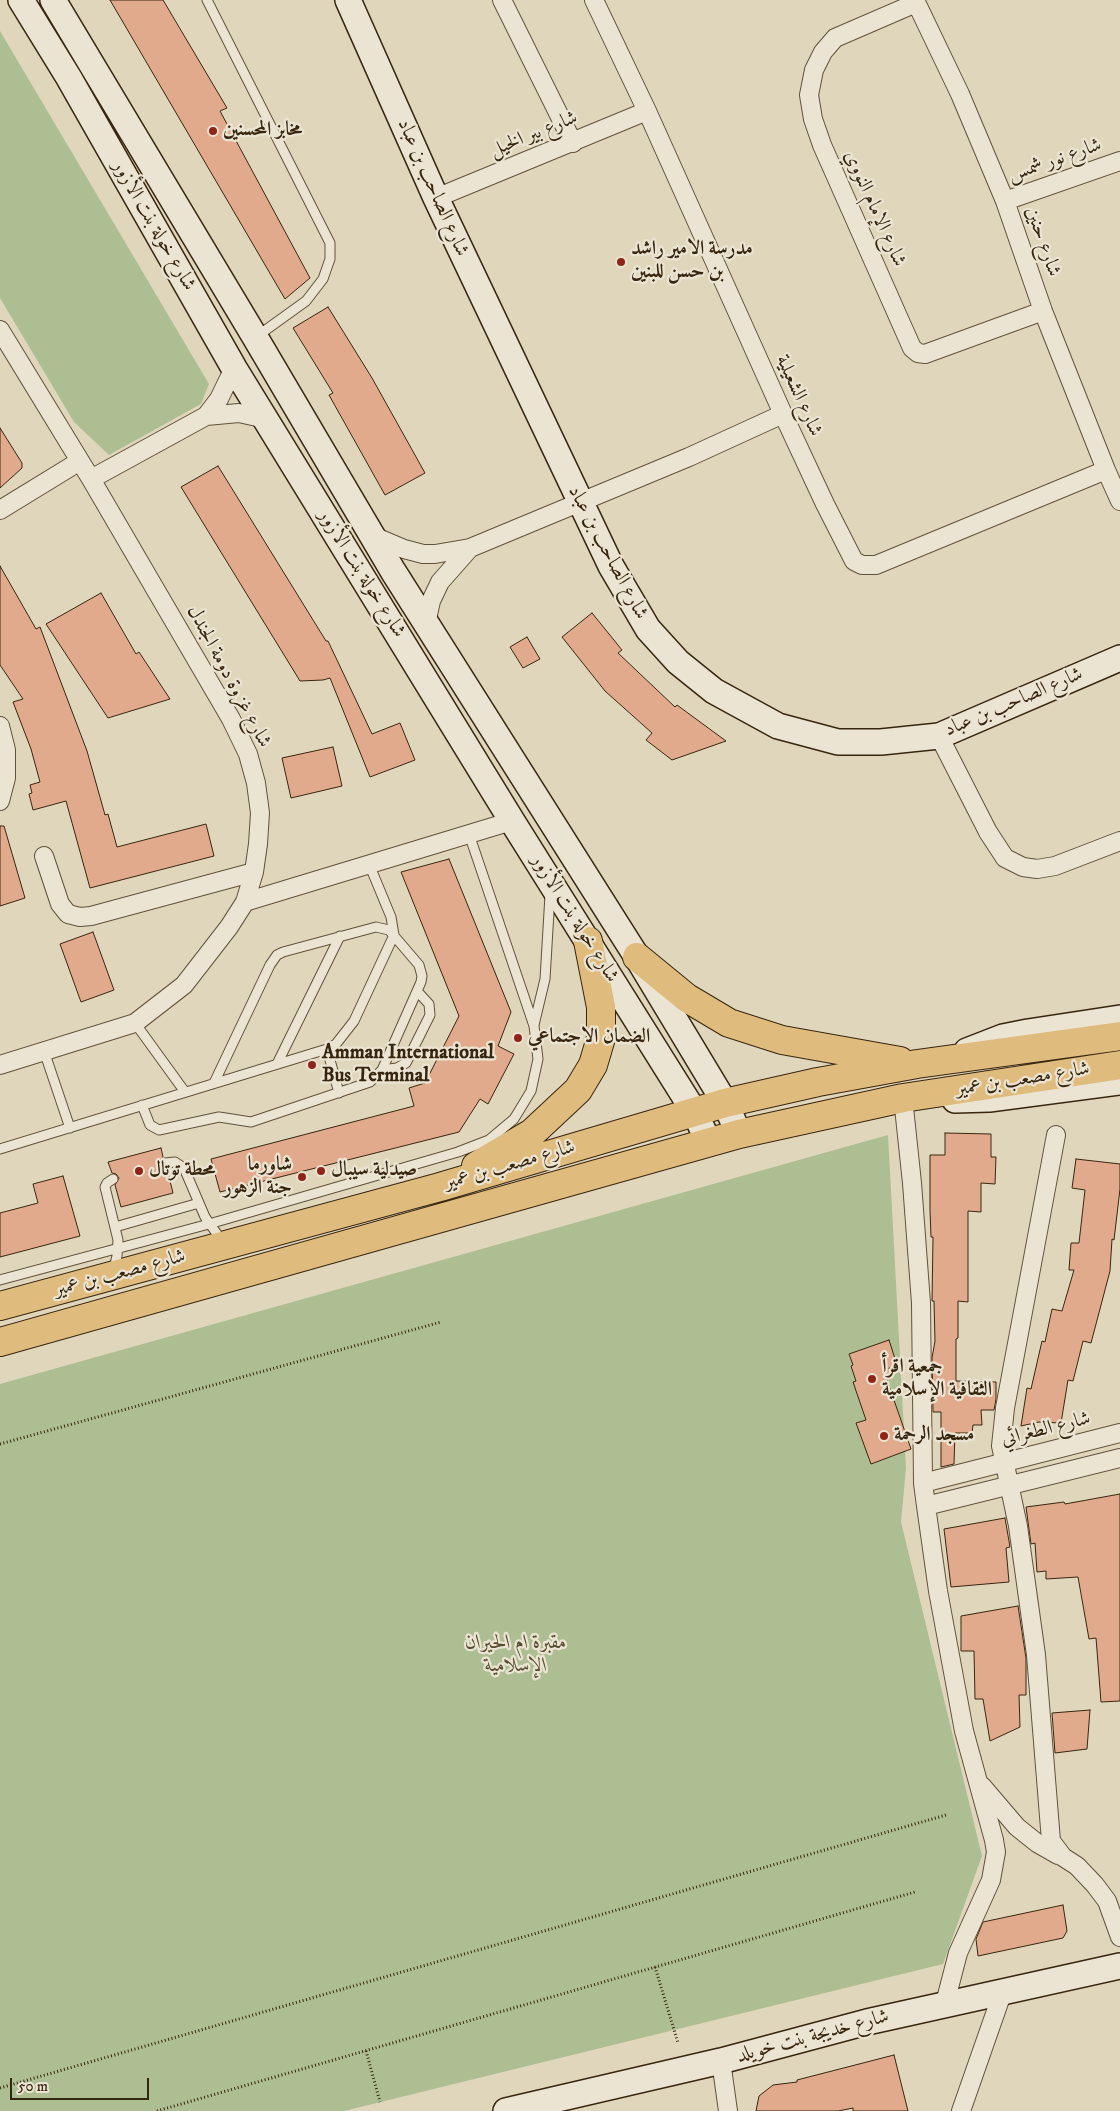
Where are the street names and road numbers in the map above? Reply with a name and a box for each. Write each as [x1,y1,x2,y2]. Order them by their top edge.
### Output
street label: شارع بير الخيل [486,106,582,164]
street label: شارع الصاحب بن عباد [391,115,473,261]
street label: شارع نور شمس [1005,134,1105,188]
street label: شارع الإمام النووي [838,147,910,271]
street label: شارع خولة بنت الأزور [106,156,200,296]
street label: شارع حنين [1019,204,1065,280]
street label: شارع الشعيلية [769,351,827,441]
street label: شارع الصاحب بن عباد [562,482,652,624]
street label: شارع خولة بنت الأزور [312,505,410,643]
street label: شارع غزوة دومة الجندل [180,602,276,752]
street label: شارع الصاحب بن عباد [941,663,1087,743]
street label: شارع خولة بنت الأزور [525,850,623,988]
street label: شارع مصعب بن عمير [955,1058,1091,1102]
street label: شارع مصعب بن عمير [442,1136,578,1196]
street label: شارع مصعب بن عمير [52,1245,188,1303]
street label: شارع الطغرائي [999,1407,1093,1453]
street label: شارع خديجة بنت خويلد [734,2005,892,2069]

